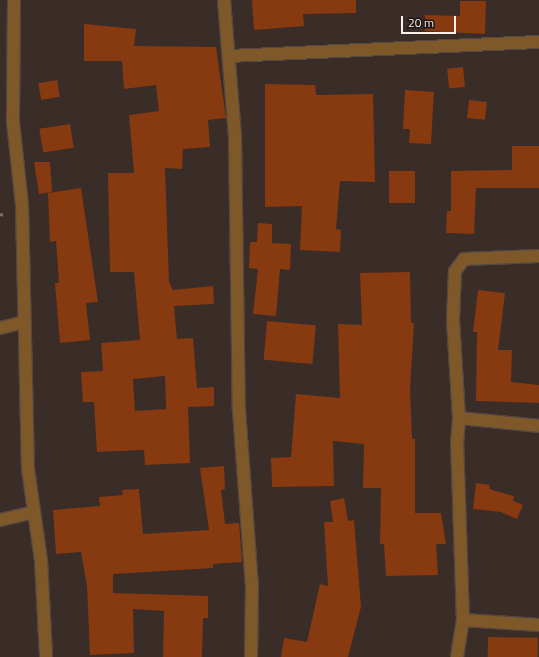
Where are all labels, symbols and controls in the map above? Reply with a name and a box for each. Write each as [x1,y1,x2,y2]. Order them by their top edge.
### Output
scale bar [403,8,458,34]
text: 20 m [408,13,434,32]

